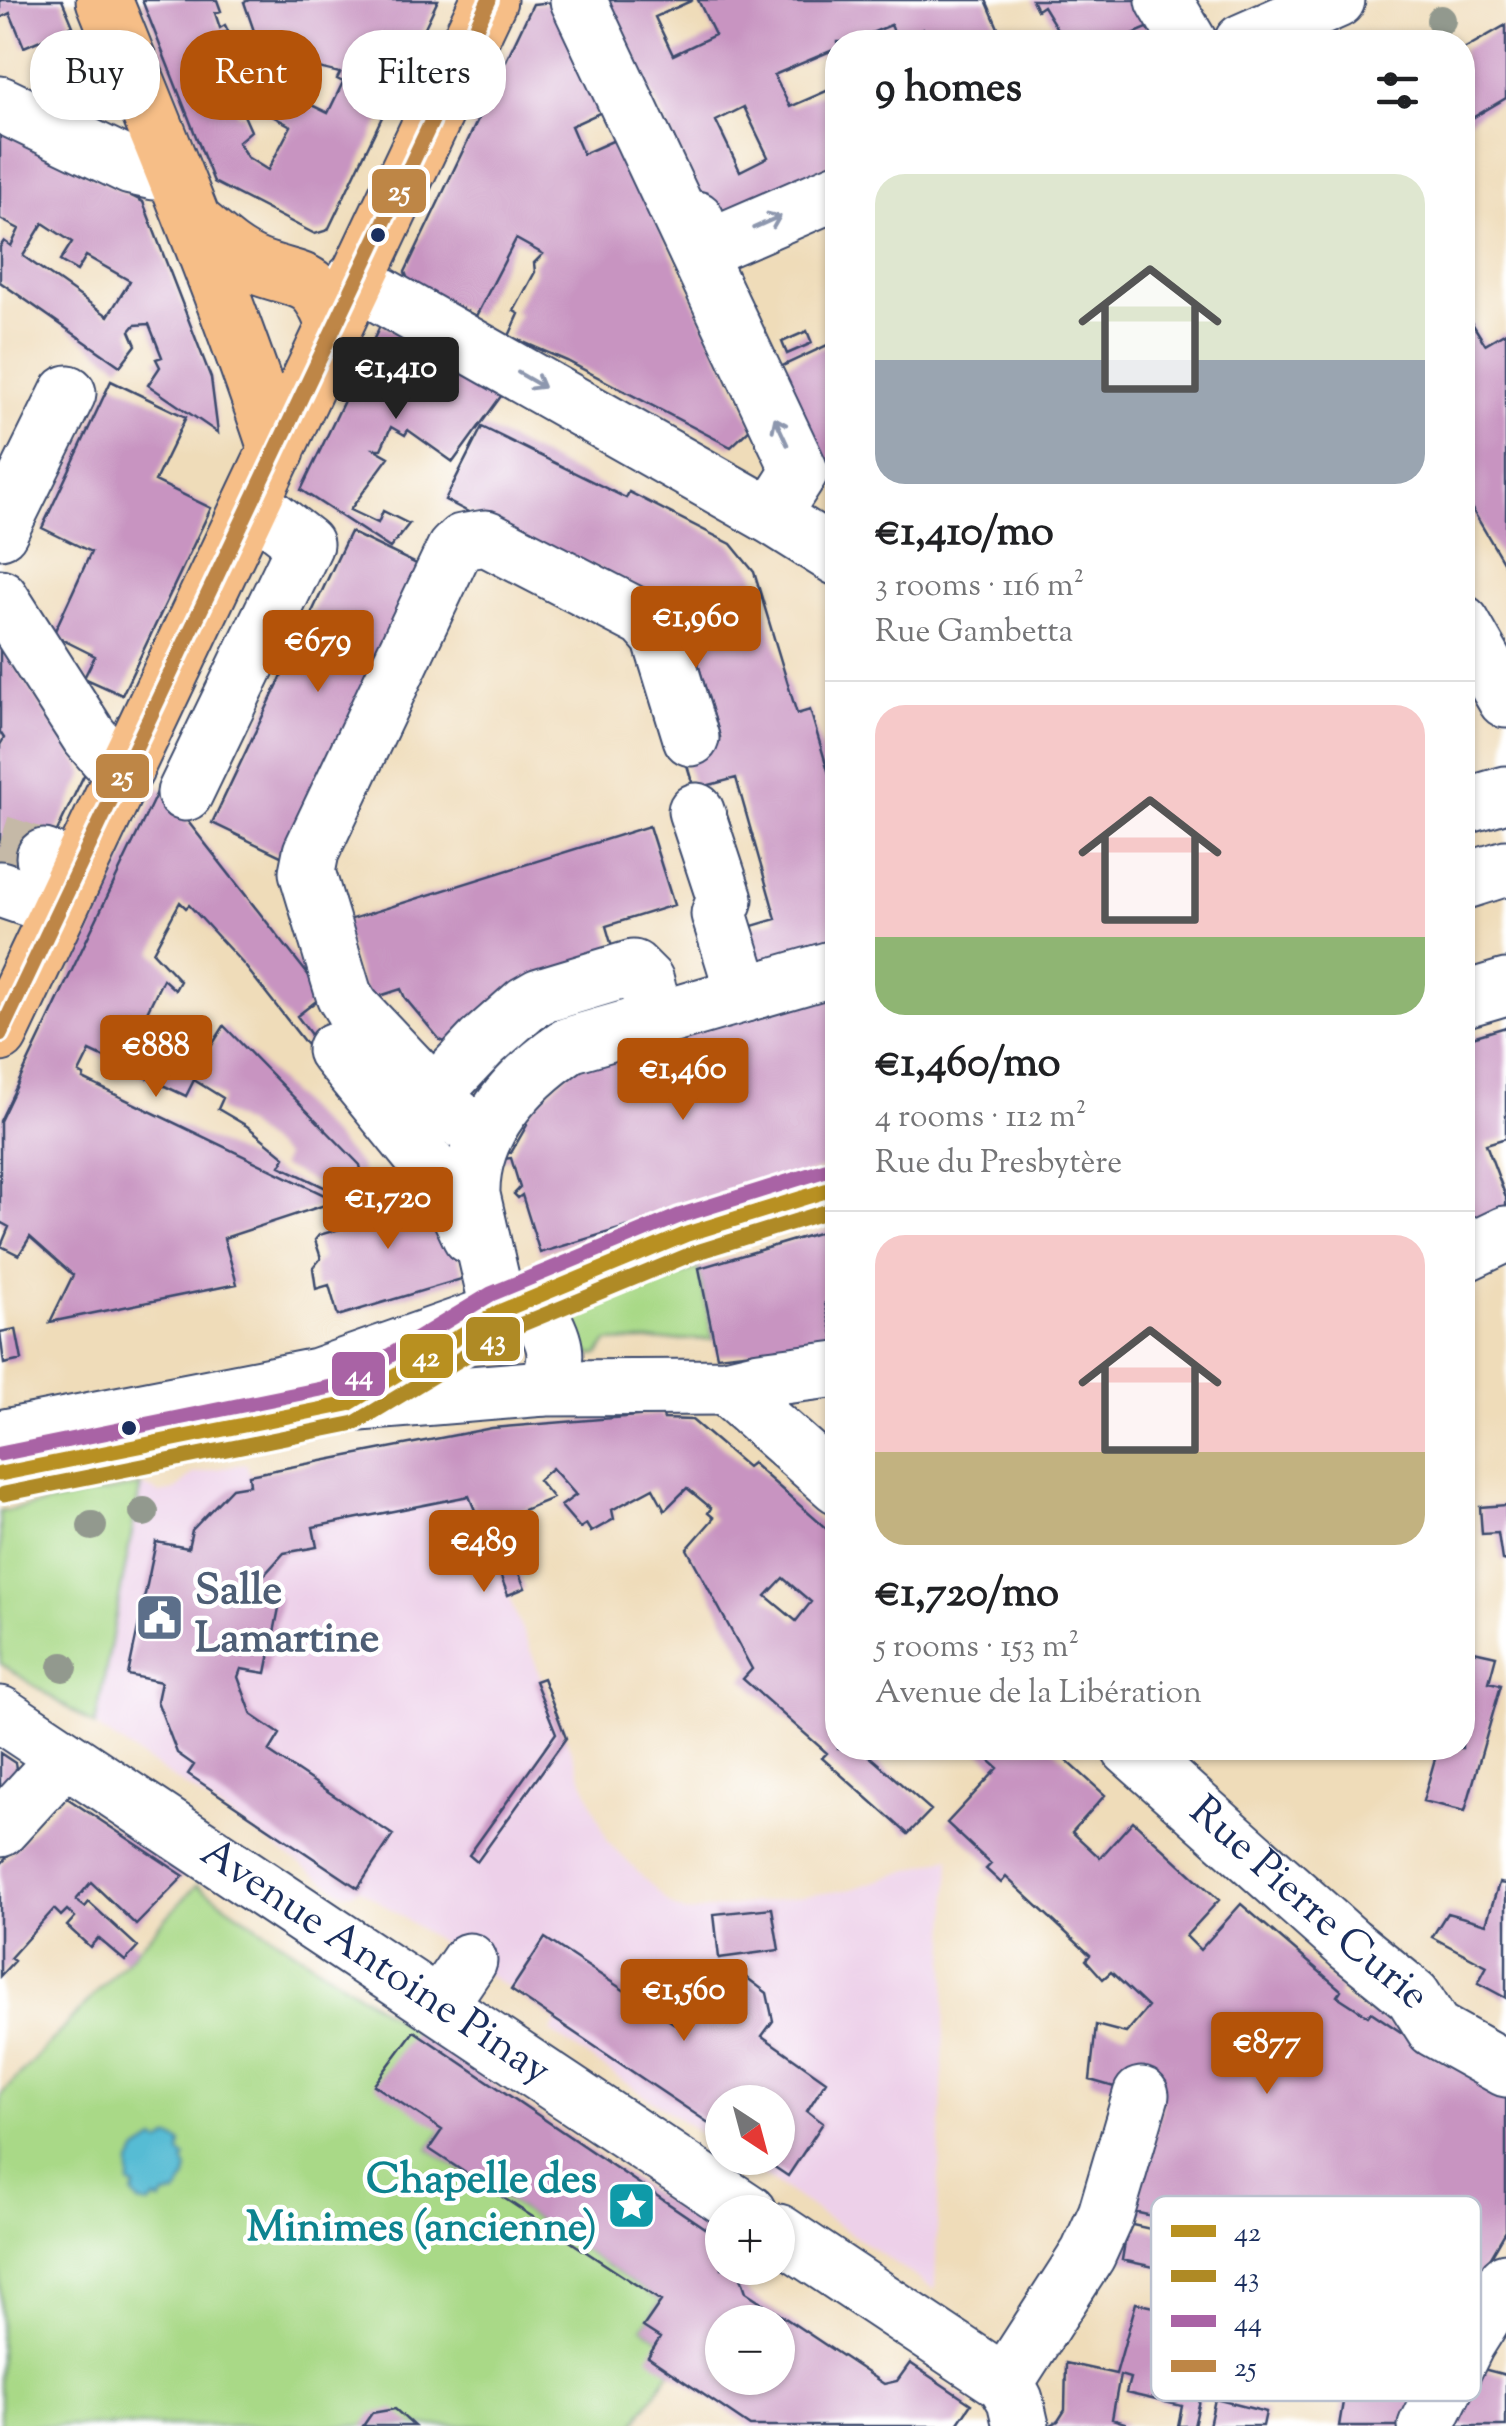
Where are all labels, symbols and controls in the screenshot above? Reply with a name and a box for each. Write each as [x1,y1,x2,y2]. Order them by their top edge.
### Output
chip: Buy [30,30,160,120]
chip: Rent [180,30,322,120]
chip: Filters [342,30,506,120]
text: 9 homes [875,60,1022,120]
icon: filters [1370,63,1425,118]
line badge: 25 [370,167,428,215]
text: 25 [388,173,411,213]
one-way arrow [752,211,782,230]
unlabelled marker [368,225,388,245]
icon: home [1060,239,1240,419]
pin: €1,410 [315,337,477,422]
text: €1,410 [355,346,437,392]
one-way arrow [515,370,545,390]
one-way arrow [771,417,790,447]
text: €1,410/mo [875,504,1054,564]
text: 3 rooms · 116 m² [875,564,1084,610]
pin: €1,960 [615,586,777,671]
text: €1,960 [653,595,739,641]
pin: €679 [259,610,377,695]
text: Rue Gambetta [875,610,1073,656]
text: €679 [285,619,351,665]
line badge: 25 [94,752,151,800]
text: 25 [111,758,134,798]
icon: home [1060,770,1240,950]
pin: €888 [97,1015,215,1100]
text: €888 [122,1024,190,1070]
text: €1,460/mo [875,1035,1060,1095]
pin: €1,460 [602,1038,764,1123]
text: €1,460 [639,1047,727,1093]
text: 4 rooms · 112 m² [875,1095,1087,1141]
text: Rue du Presbytère [875,1141,1122,1187]
pin: €1,720 [307,1167,469,1252]
text: €1,720 [345,1176,431,1222]
icon: home [1060,1300,1240,1480]
line badge: 43 [464,1315,522,1363]
text: 43 [479,1322,506,1362]
line badge: 42 [398,1332,455,1380]
text: 42 [411,1339,441,1379]
line badge: 44 [330,1350,387,1398]
text: 44 [344,1357,373,1397]
unlabelled marker [119,1418,139,1438]
pin: €489 [425,1510,543,1595]
text: €489 [451,1519,517,1565]
place label: Salle Lamartine [195,1563,379,1671]
text: €1,720/mo [875,1565,1059,1625]
public building icon: Salle Lamartine [134,1591,186,1643]
text: 5 rooms · 153 m² [875,1625,1079,1671]
text: Avenue de la Libération [875,1671,1202,1717]
street label: Rue Pierre Curie [1174,1784,1444,2022]
street label: Avenue Antoine Pinay [187,1825,562,2102]
pin: €1,560 [603,1959,765,2044]
text: €1,560 [643,1968,725,2014]
pin: €877 [1208,2012,1326,2097]
text: €877 [1233,2021,1301,2067]
north arrow [705,2085,795,2175]
map controls [705,2085,795,2395]
place label: Chapelle des Minimes (ancienne) [246,2152,597,2260]
place icon: Chapelle des Minimes (ancienne) [606,2180,658,2232]
button: + [705,2195,795,2285]
legend [1151,2196,1481,2401]
text: 42 [1234,2214,1261,2254]
text: 43 [1234,2259,1259,2299]
text: 44 [1234,2304,1262,2344]
button: − [705,2305,795,2395]
text: 25 [1234,2349,1257,2389]

